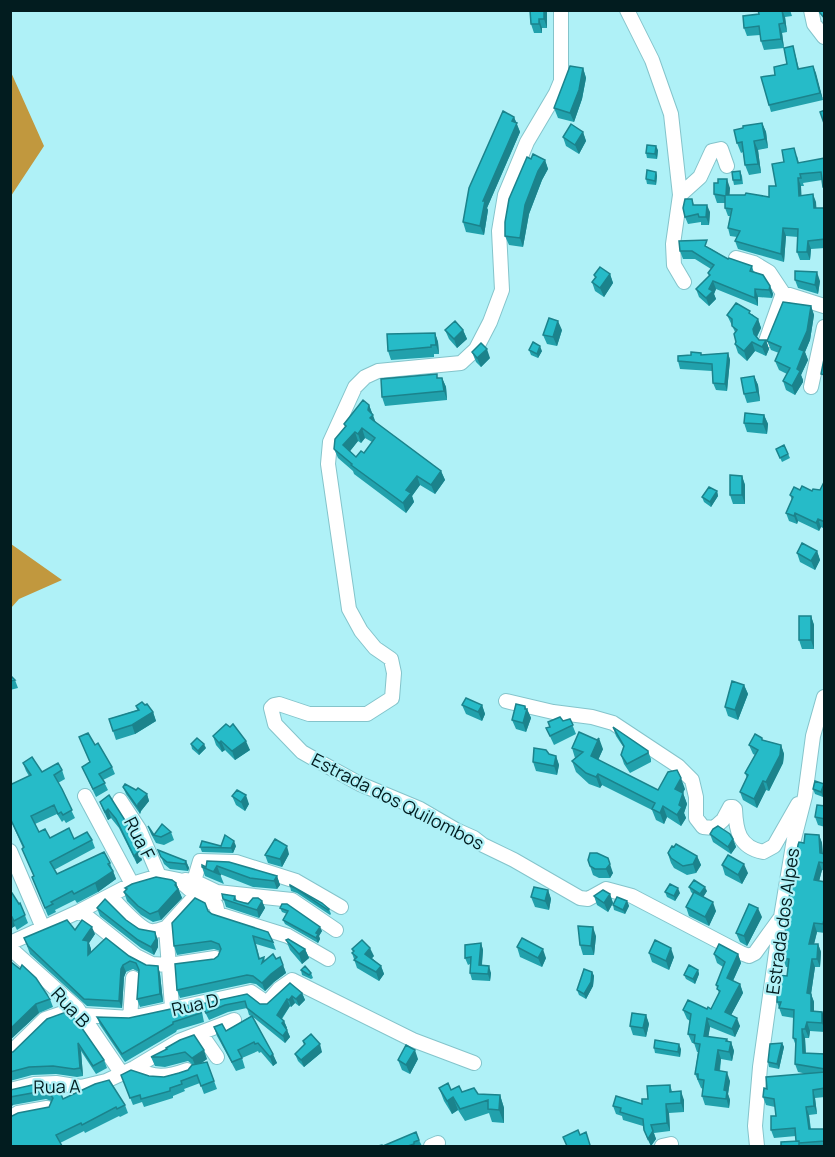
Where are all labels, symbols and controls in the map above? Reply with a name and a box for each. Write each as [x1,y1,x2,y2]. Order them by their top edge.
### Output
street label: Estrada dos Quilombos [308,747,488,855]
street label: Rua F [119,813,161,863]
street label: Estrada dos Alpes [760,846,804,996]
street label: Rua B [46,982,96,1032]
street label: Rua D [169,987,221,1021]
street label: Rua A [33,1074,81,1098]

